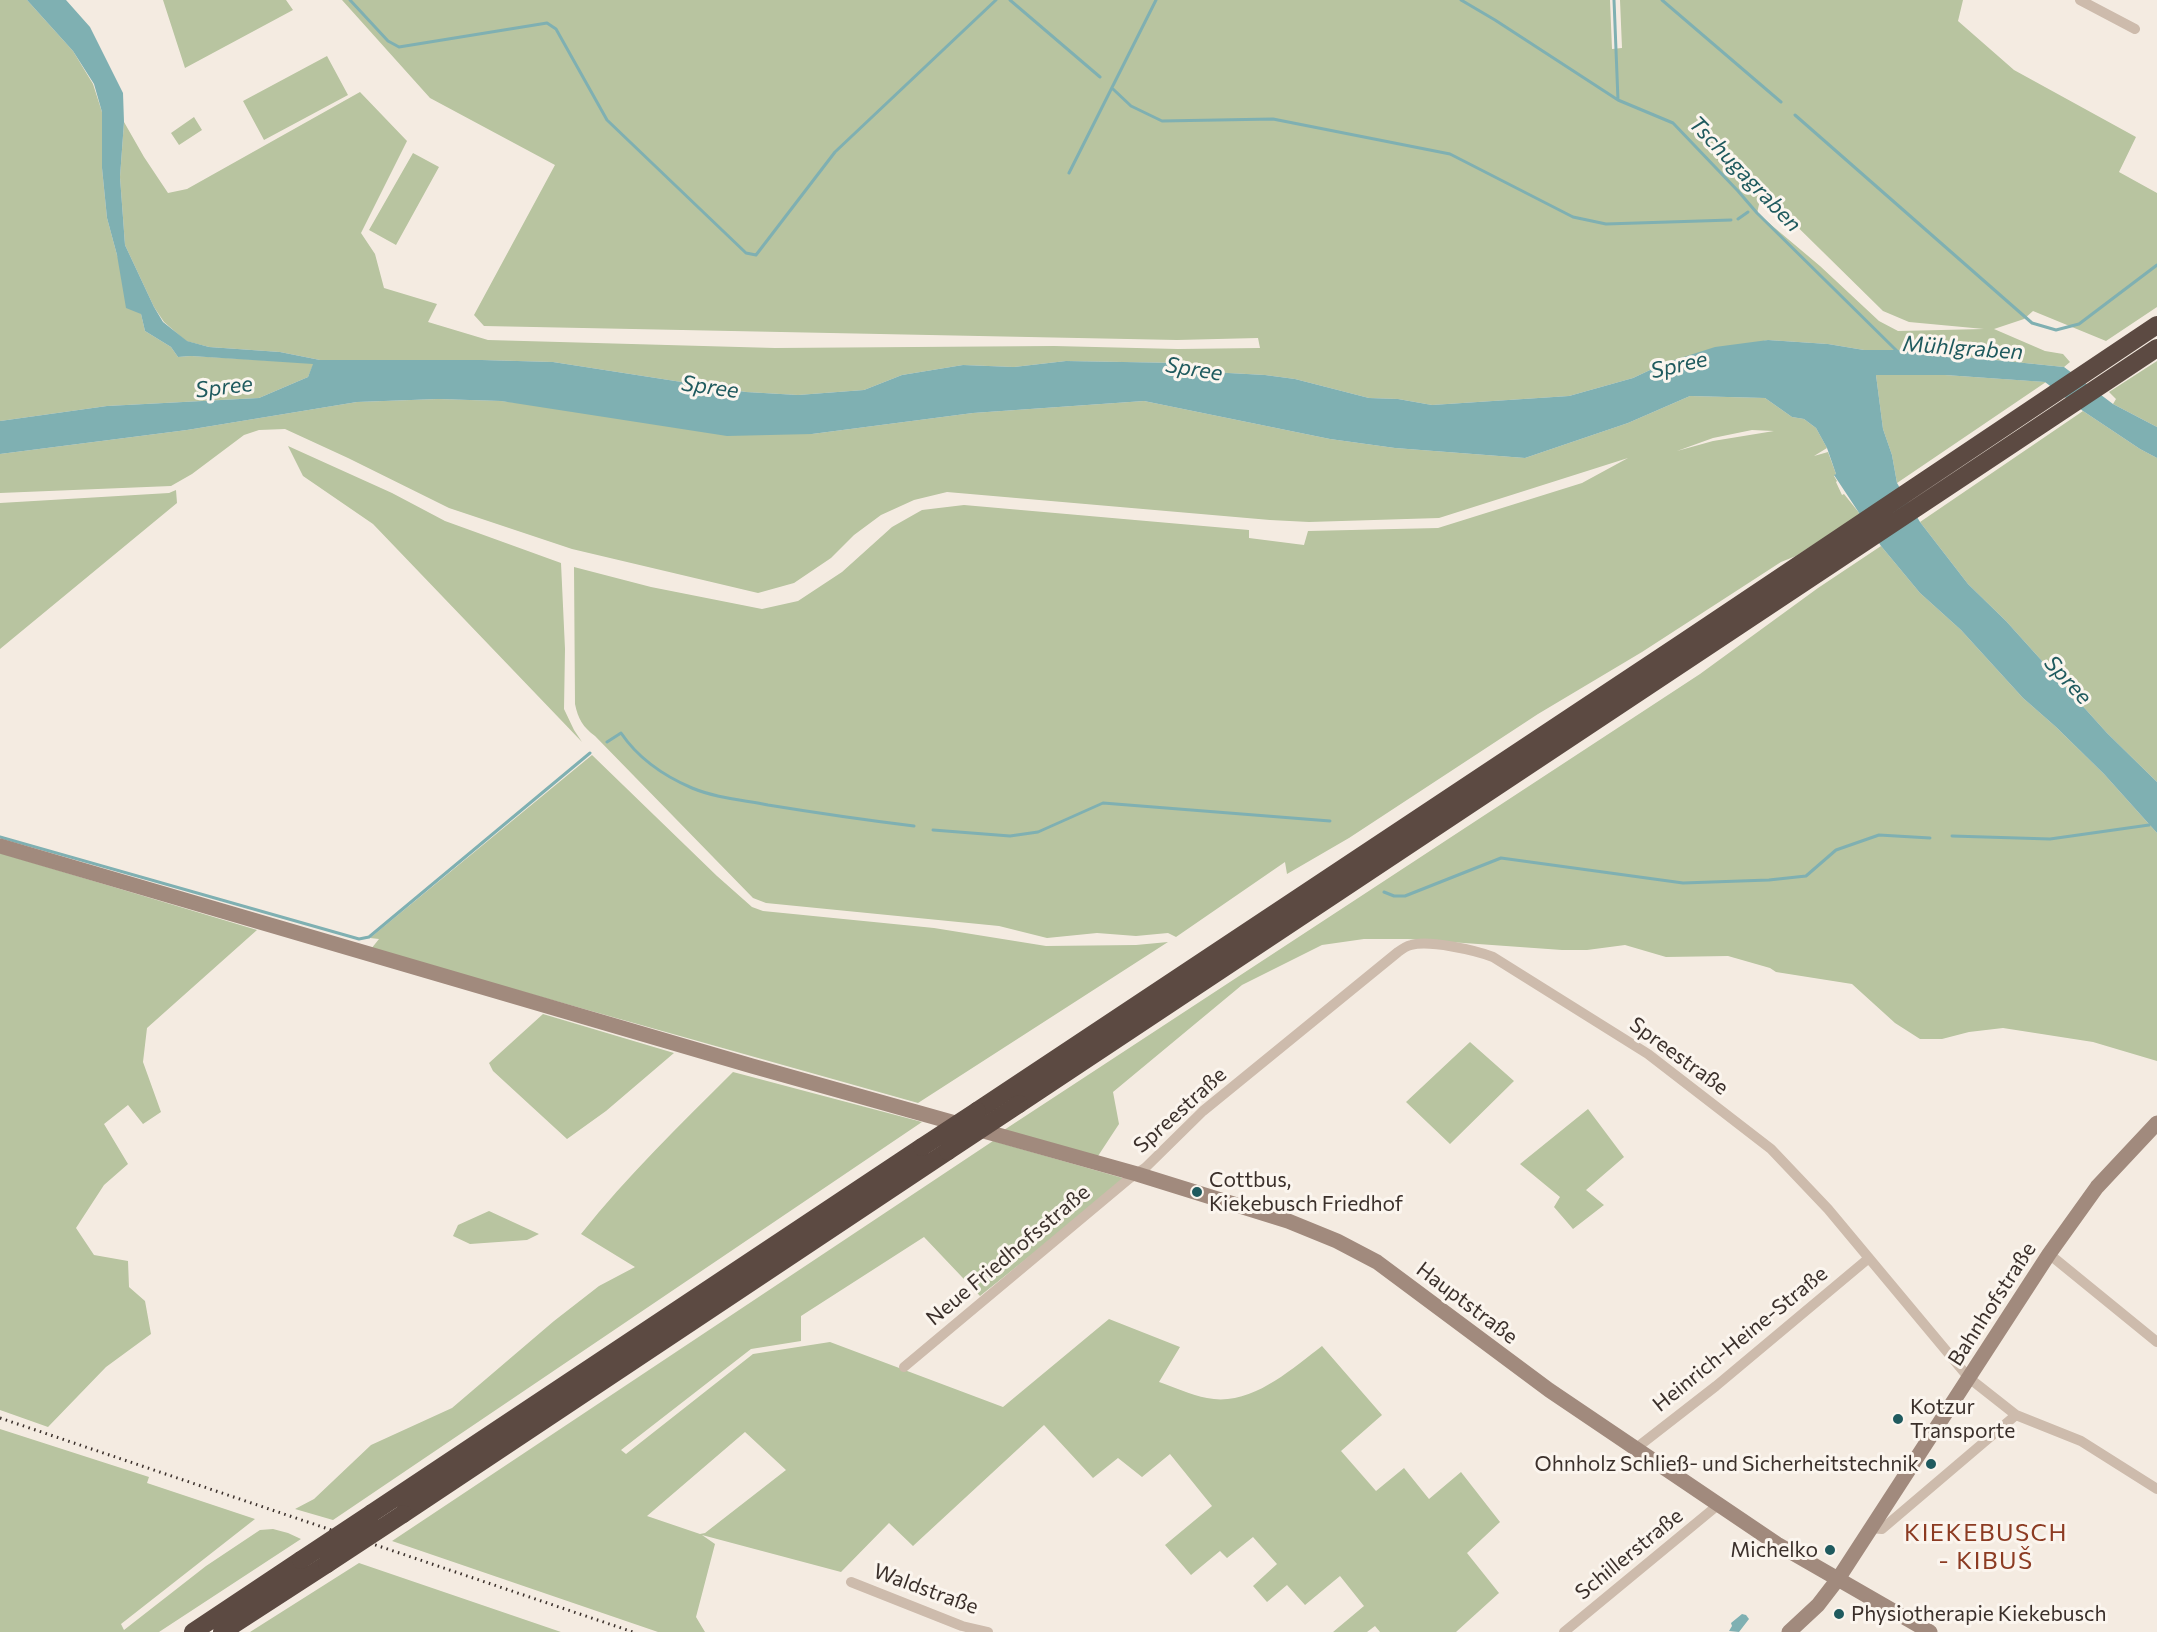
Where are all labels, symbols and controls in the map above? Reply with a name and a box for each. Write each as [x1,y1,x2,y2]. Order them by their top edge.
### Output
water label: Tschugagraben [1683,111,1807,237]
water label: Mühlgraben [1902,331,2024,365]
water label: Spree [1648,346,1710,384]
water label: Spree [1164,351,1224,387]
water label: Spree [194,370,254,404]
water label: Spree [680,370,740,404]
water label: Spree [2039,650,2097,710]
street label: Spreestraße [1625,1012,1733,1100]
street label: Spreestraße [1128,1062,1232,1158]
place label: Cottbus, Kiekebusch Friedhof [1209,1167,1403,1217]
street label: Neue Friedhofsstraße [921,1179,1095,1331]
marker: Cottbus, Kiekebusch Friedhof [1190,1185,1204,1199]
street label: Bahnhofstraße [1943,1238,2041,1370]
street label: Hauptstraße [1411,1257,1523,1349]
street label: Heinrich-Heine-Straße [1648,1261,1832,1417]
place label: Kotzur Transporte [1910,1394,2015,1444]
marker: Kotzur Transporte [1891,1412,1905,1426]
place label: Ohnholz Schließ- und Sicherheitstechnik [1535,1451,1919,1477]
marker: Ohnholz Schließ- und Sicherheitstechnik [1924,1457,1938,1471]
street label: Schillerstraße [1570,1503,1688,1605]
district label: KIEKEBUSCH - KIBUŠ [1904,1519,2068,1575]
place label: Michelko [1730,1537,1818,1563]
marker: Michelko [1823,1543,1837,1557]
street label: Waldstraße [870,1558,982,1620]
place label: Physiotherapie Kiekebusch [1851,1601,2107,1627]
marker: Physiotherapie Kiekebusch [1832,1607,1846,1621]

